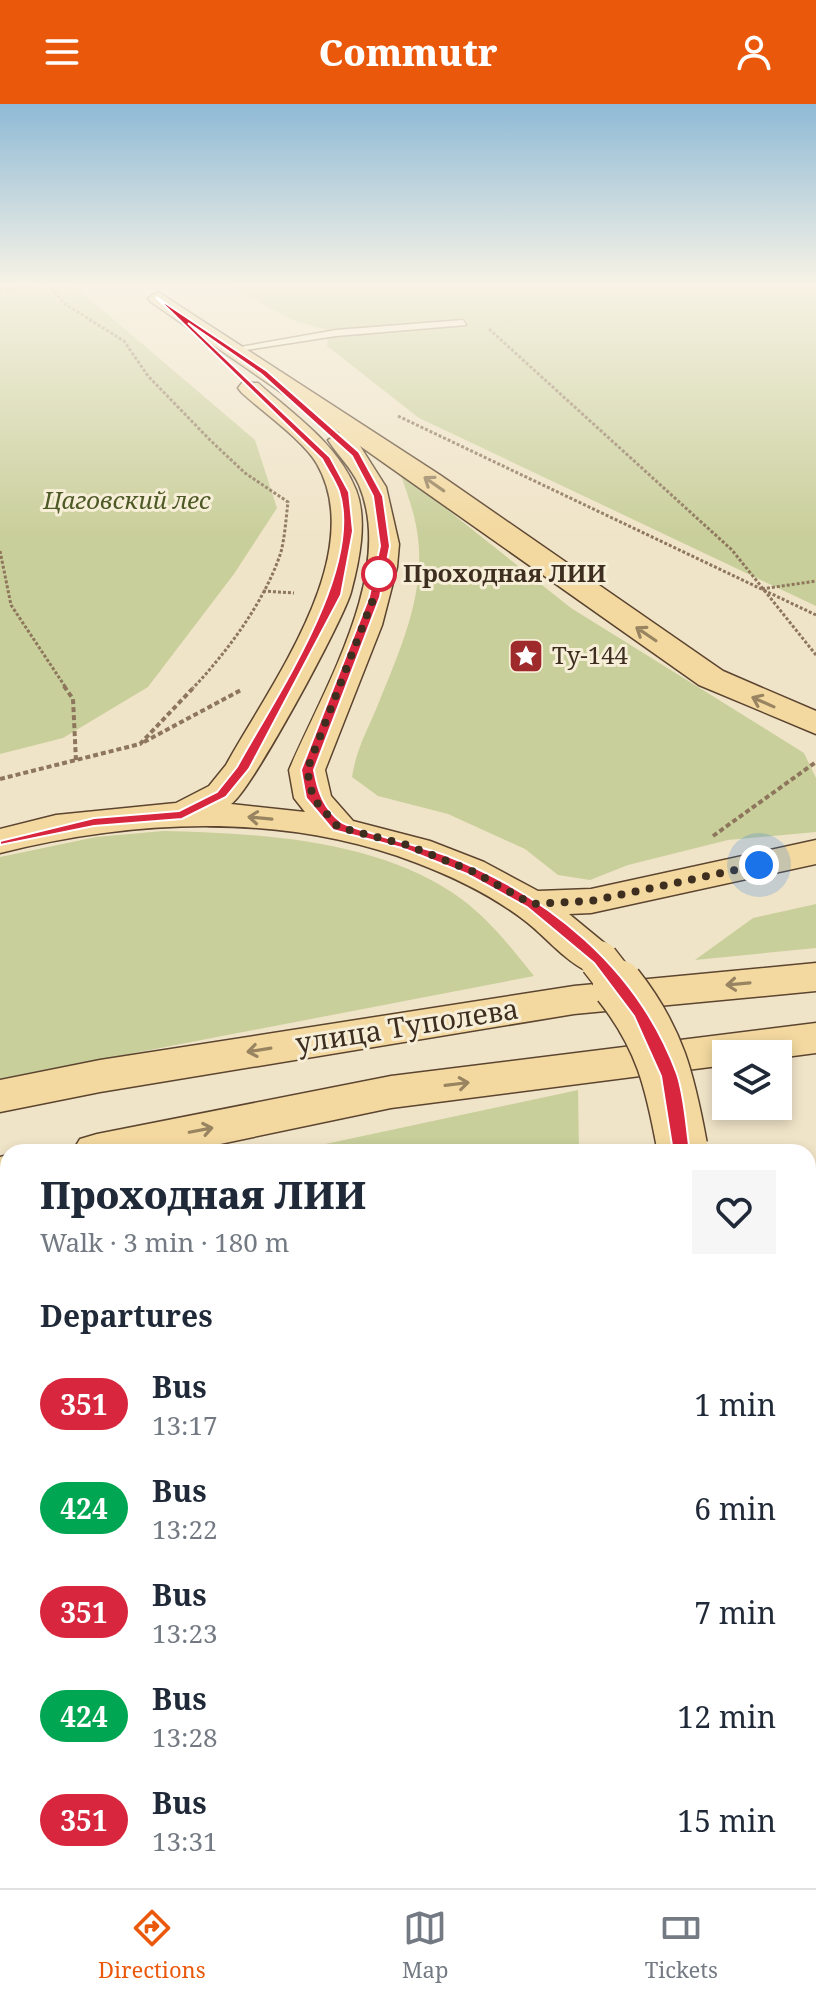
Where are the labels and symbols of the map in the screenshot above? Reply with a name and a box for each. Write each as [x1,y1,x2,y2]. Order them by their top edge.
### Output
one-way arrow [424,476,446,492]
park label: Цаговский лес [42,483,211,516]
place label: Проходная ЛИИ [403,556,606,589]
marker: Проходная ЛИИ [362,557,396,591]
one-way arrow [635,626,658,642]
place icon: Ty-144 [507,637,545,675]
place label: Ty-144 [552,638,629,671]
one-way arrow [751,694,775,709]
one-way arrow [247,811,274,826]
your location [739,845,779,885]
one-way arrow [725,977,752,992]
street label: улица Туполева [293,989,521,1061]
one-way arrow [247,1043,272,1058]
one-way arrow [444,1076,469,1091]
one-way arrow [188,1122,213,1137]

